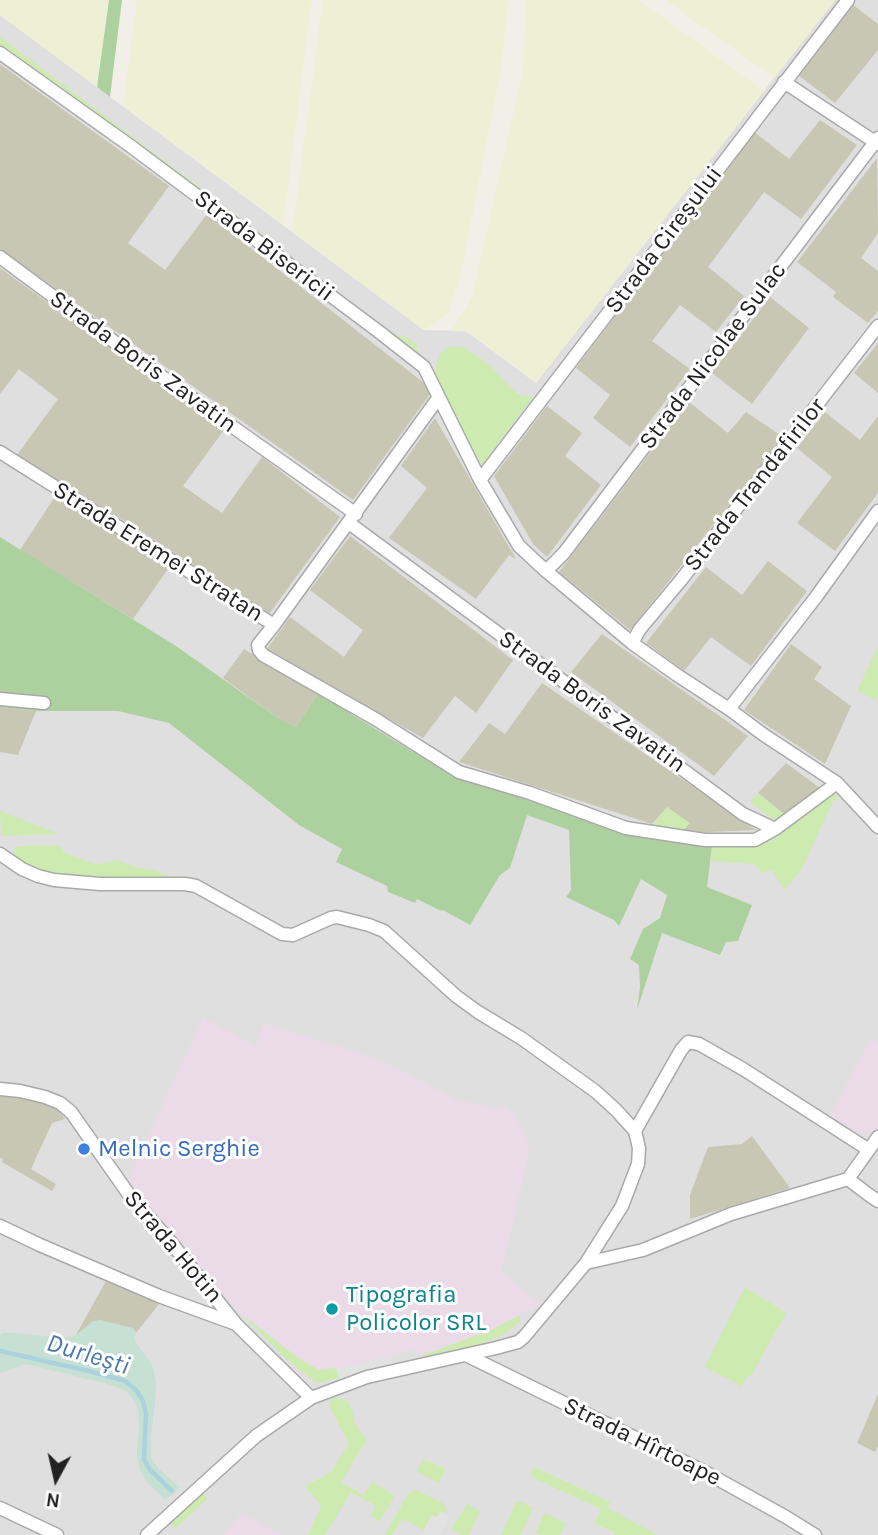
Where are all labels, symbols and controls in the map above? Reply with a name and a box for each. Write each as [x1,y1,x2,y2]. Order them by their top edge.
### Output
street label: Strada Cireşului [599,161,729,319]
street label: Strada Bisericii [188,184,340,308]
street label: Strada Nicolae Sulac [633,257,793,455]
street label: Strada Boris Zavatin [44,284,242,440]
street label: Strada Trandafirilor [678,392,832,578]
street label: Strada Eremei Stratan [47,475,269,629]
street label: Strada Boris Zavatin [493,624,691,780]
place label: Melnic Serghie [98,1135,260,1163]
marker: Melnic Serghie [76,1141,92,1157]
street label: Strada Hotin [117,1185,229,1309]
place label: Tipografia Policolor SRL [346,1281,486,1337]
marker: Tipografia Policolor SRL [324,1301,340,1317]
water label: Durlești [43,1328,133,1382]
street label: Strada Hîrtoape [558,1391,726,1493]
north arrow [21,1444,91,1514]
text: N [45,1488,61,1512]

